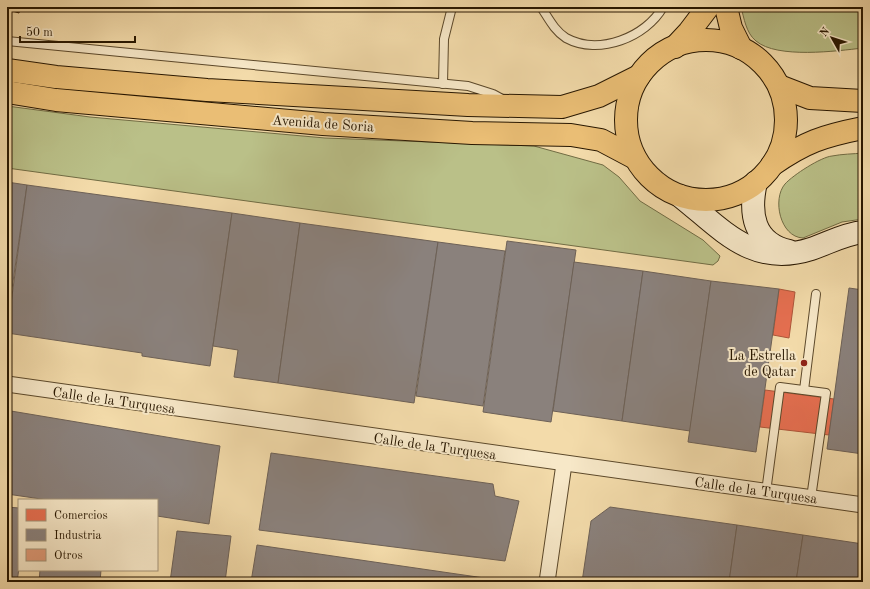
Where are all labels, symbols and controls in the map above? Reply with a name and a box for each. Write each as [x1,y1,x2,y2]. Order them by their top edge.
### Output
scale bar [20,18,135,44]
north arrow [812,18,852,58]
text: N [818,25,833,39]
text: 50 m [26,26,53,39]
street label: Avenida de Soria [271,113,374,135]
place label: La Estrella de Qatar [728,349,796,379]
marker: La Estrella de Qatar [799,358,809,368]
street label: Calle de la Turquesa [52,385,176,417]
street label: Calle de la Turquesa [373,431,497,463]
street label: Calle de la Turquesa [694,475,818,507]
legend [18,499,158,571]
text: Comercios [54,510,108,522]
text: Industria [54,530,101,542]
text: Otros [54,550,83,562]

